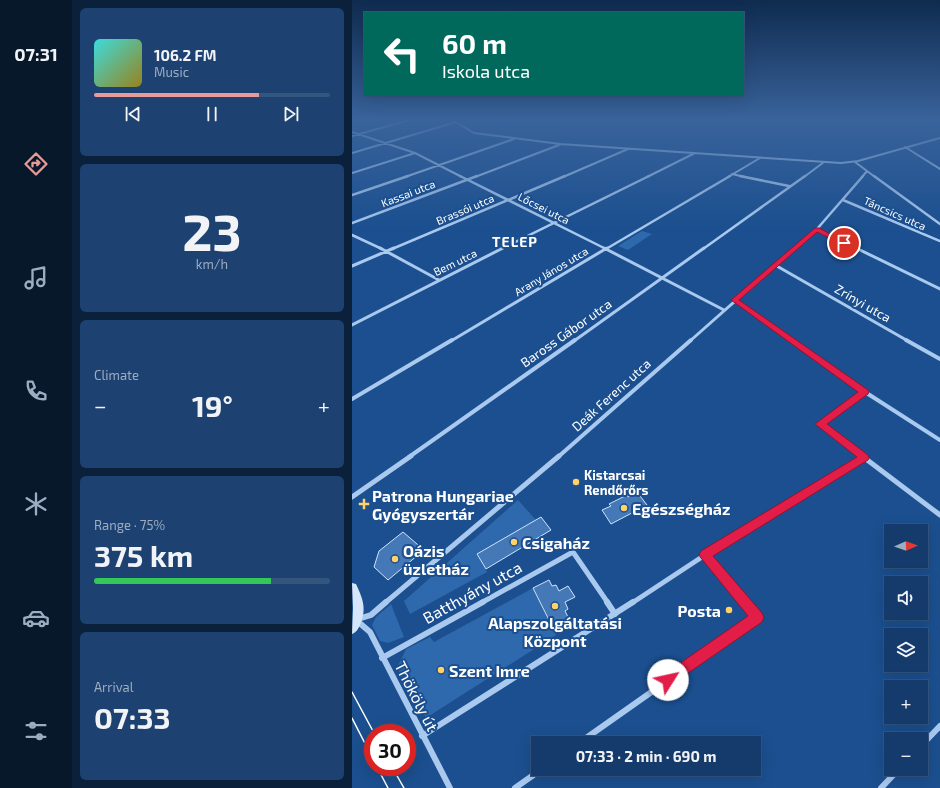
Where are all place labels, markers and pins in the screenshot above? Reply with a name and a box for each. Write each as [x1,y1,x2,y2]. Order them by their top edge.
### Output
pin [827,226,861,260]
place label: Kistarcsai Rendőrőrs [584,467,649,498]
marker: Kistarcsai Rendőrőrs [571,477,581,487]
place label: Patrona Hungariae Gyógyszertár [372,486,514,524]
marker: Patrona Hungariae Gyógyszertár [359,499,369,509]
place label: Egészségház [632,499,730,518]
marker: Egészségház [619,503,629,513]
place label: Csigaház [522,533,590,552]
marker: Csigaház [509,537,519,547]
place label: Oázis üzletház [403,541,469,578]
marker: Oázis üzletház [390,554,400,564]
marker: Alapszolgáltatási Központ [550,601,560,611]
place label: Posta [678,601,721,620]
marker: Posta [724,605,734,615]
place label: Alapszolgáltatási Központ [488,613,622,650]
place label: Szent Imre [449,661,530,680]
marker: Szent Imre [436,665,446,675]

